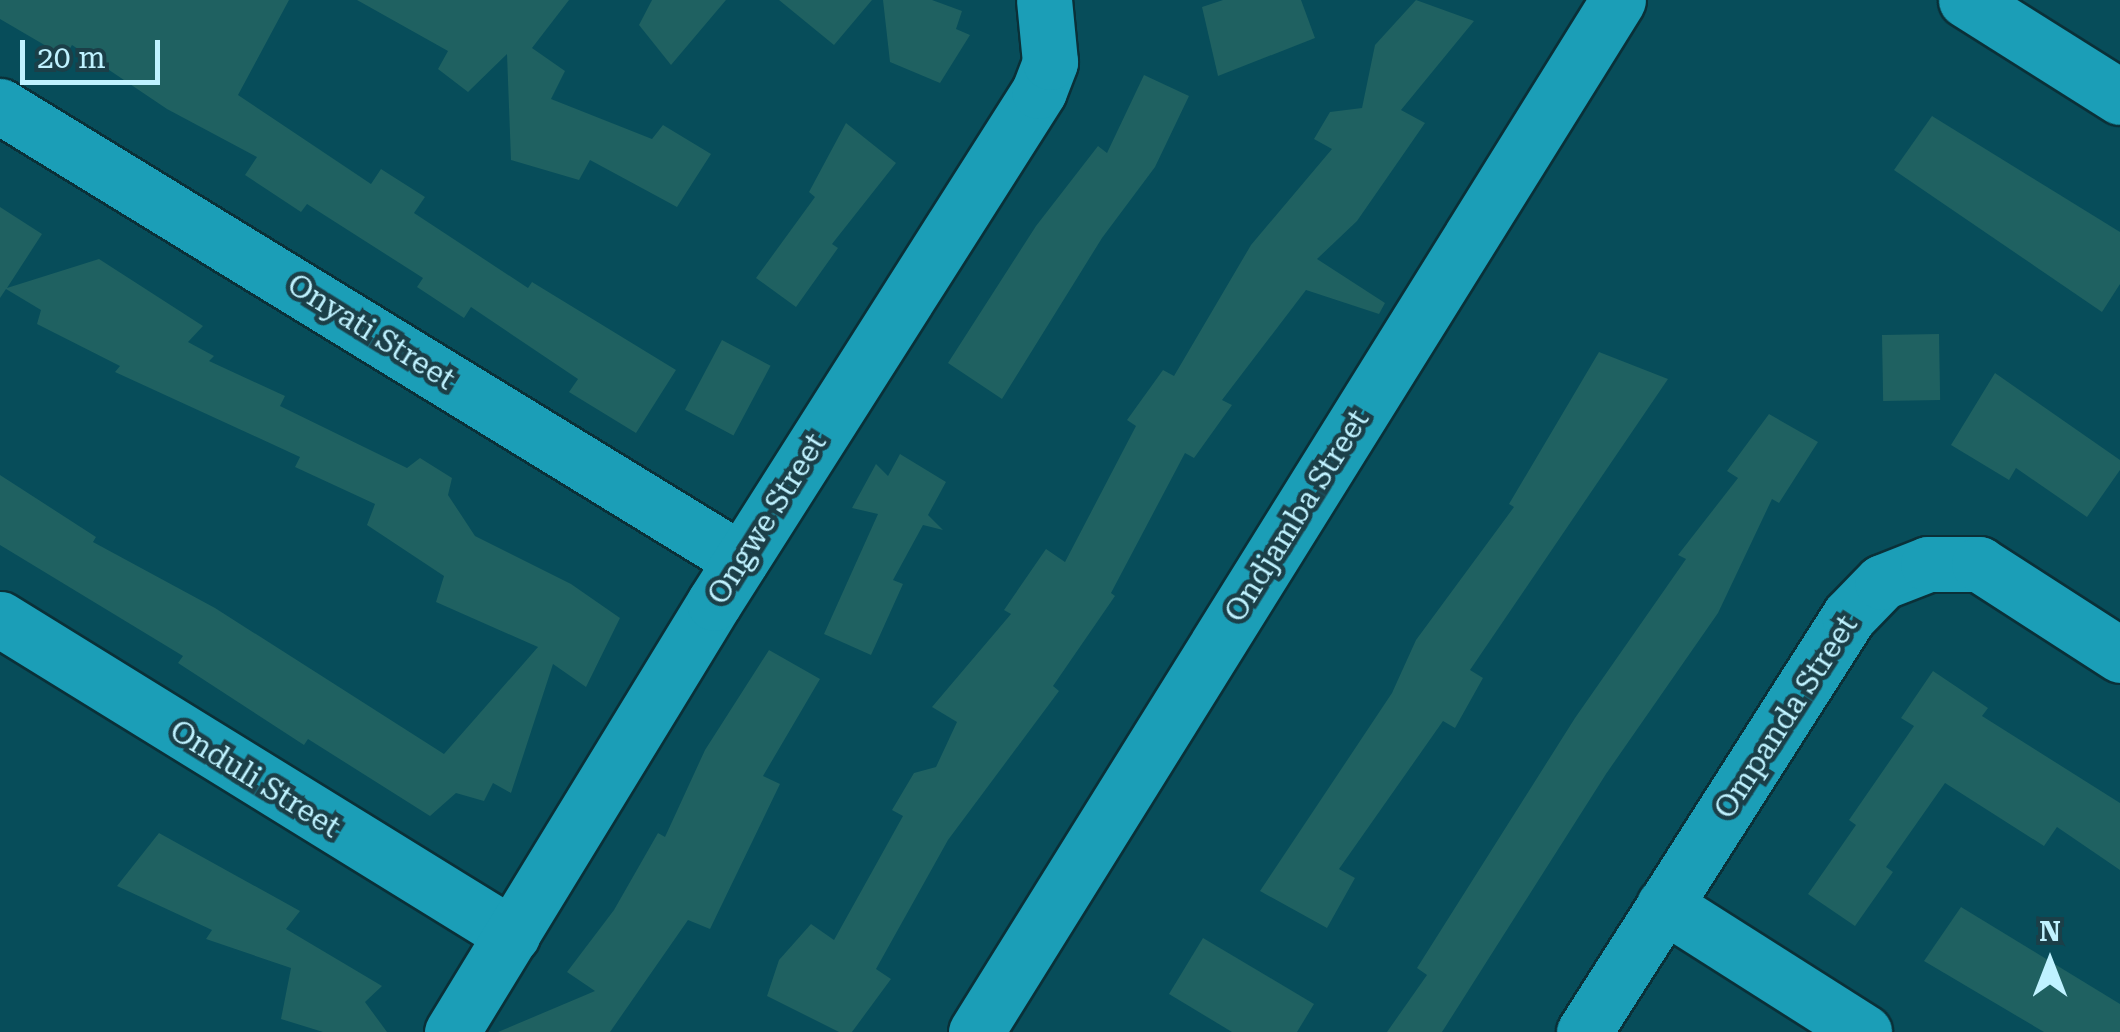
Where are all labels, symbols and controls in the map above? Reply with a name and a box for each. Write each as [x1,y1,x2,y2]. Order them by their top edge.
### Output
scale bar [25,20,165,82]
text: 20 m [37,40,106,75]
street label: Onyati Street [281,266,461,398]
street label: Ondjamba Street [1217,403,1377,629]
street label: Ongwe Street [700,427,834,611]
street label: Ompanda Street [1707,609,1865,825]
street label: Onduli Street [163,712,347,846]
north arrow [2000,912,2100,1012]
text: N [2039,915,2061,948]

